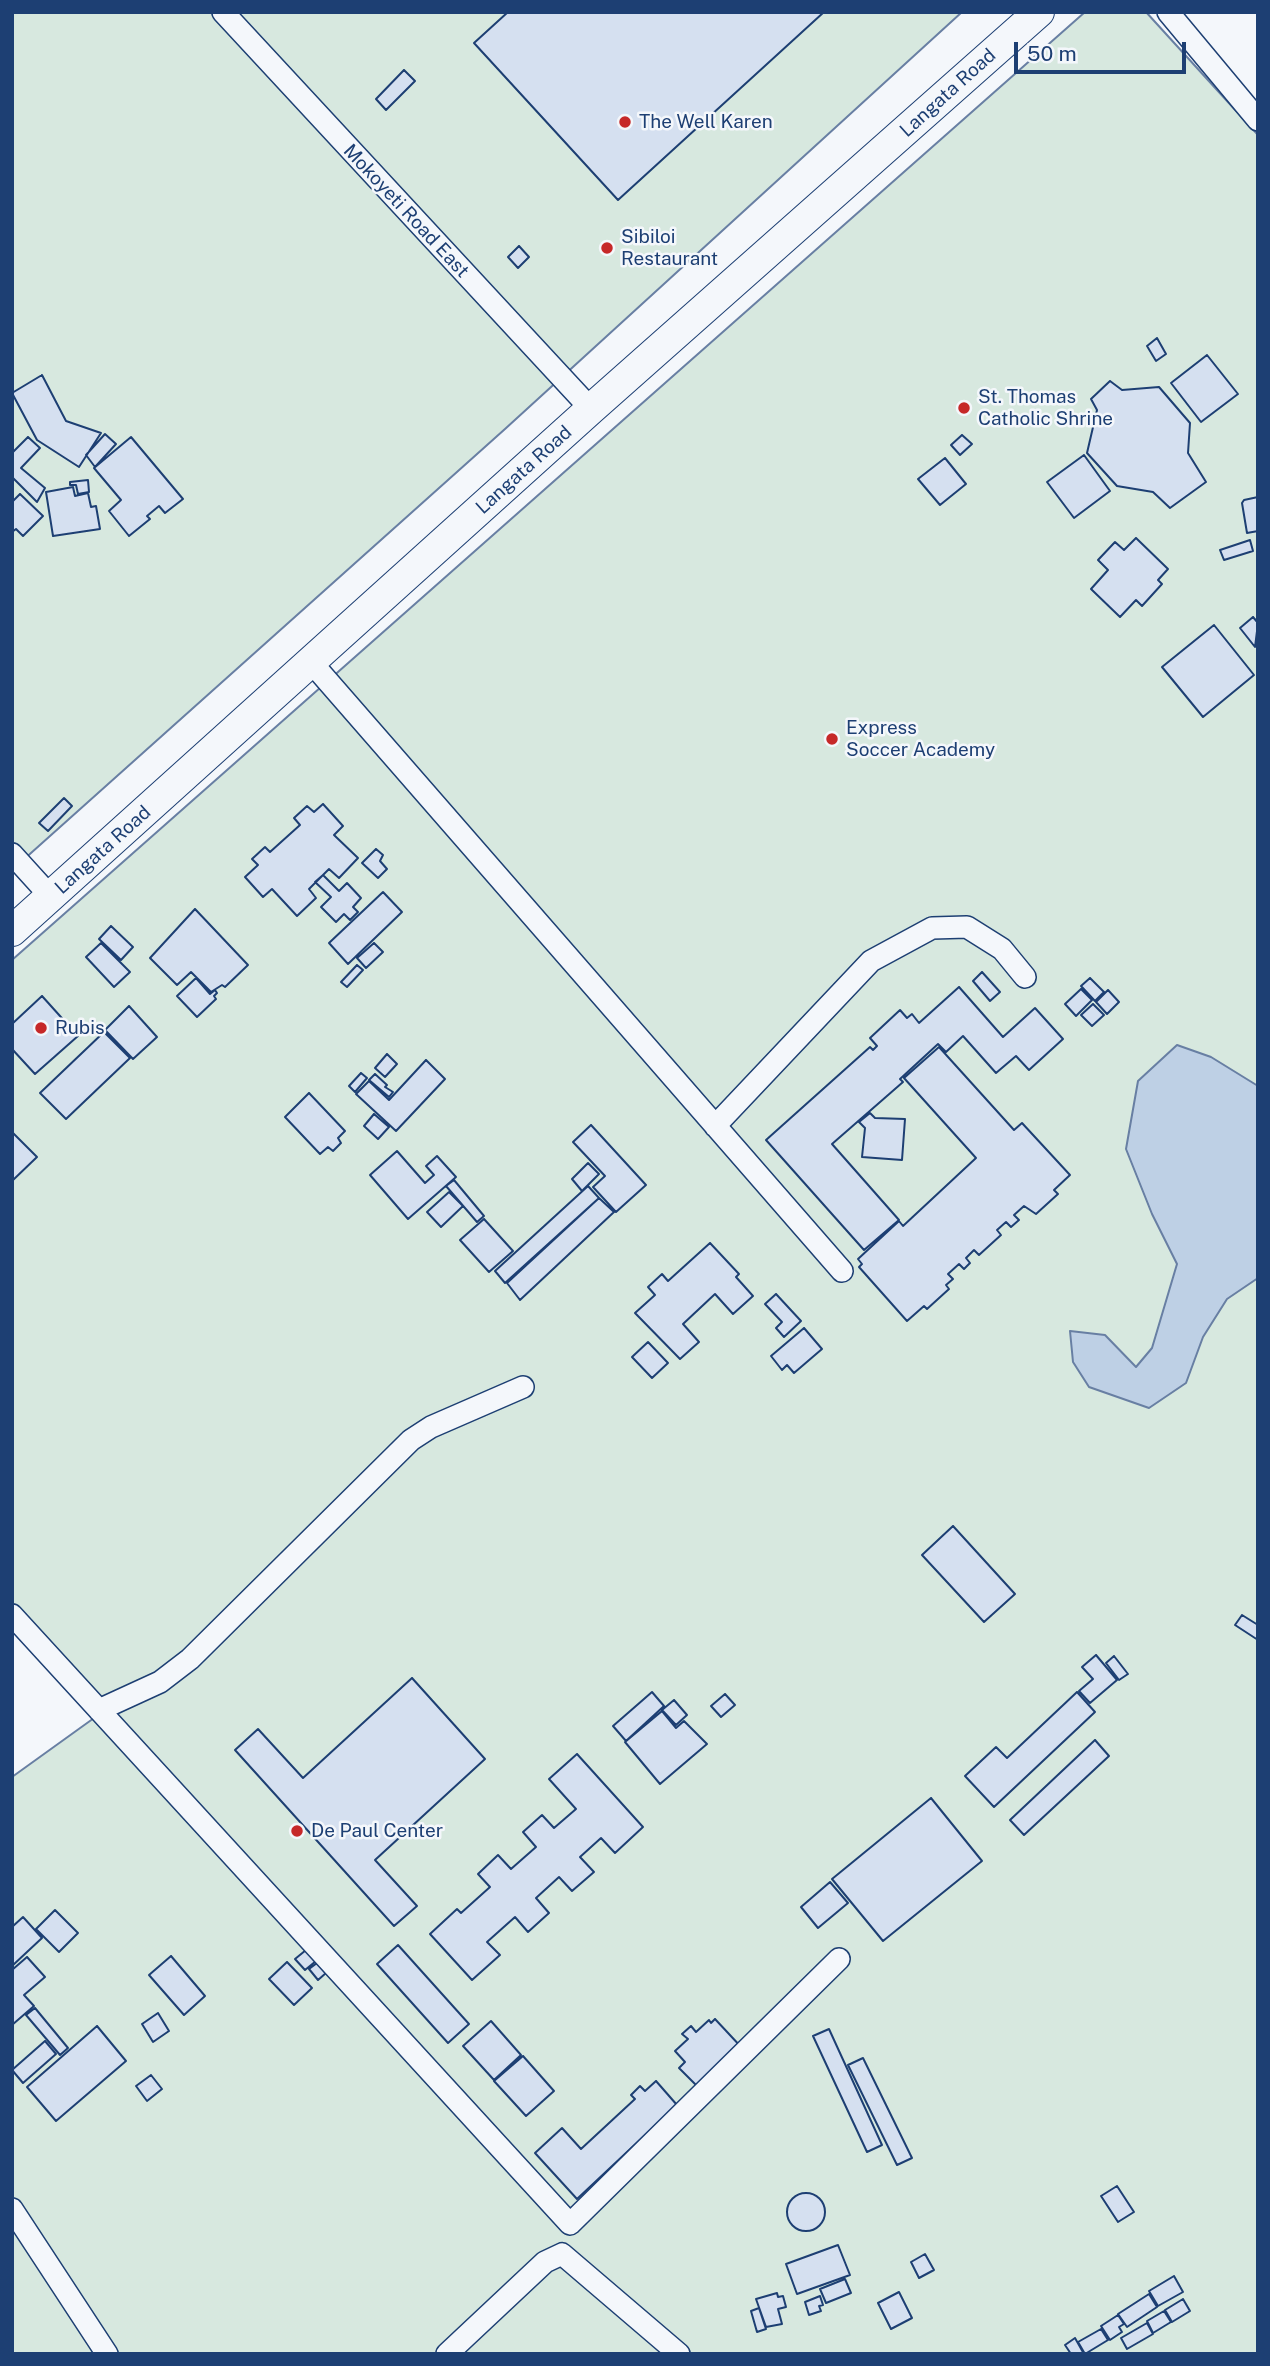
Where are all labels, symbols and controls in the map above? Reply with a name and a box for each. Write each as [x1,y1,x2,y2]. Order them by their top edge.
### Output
scale bar [1018,28,1190,72]
text: 50 m [1027,41,1077,66]
street label: Langata Road [895,44,1001,142]
place label: The Well Karen [639,111,773,133]
marker: The Well Karen [617,114,633,130]
street label: Mokoyeti Road East [338,140,474,282]
place label: Sibiloi Restaurant [621,226,718,270]
marker: Sibiloi Restaurant [599,240,615,256]
place label: St. Thomas Catholic Shrine [978,386,1113,430]
marker: St. Thomas Catholic Shrine [956,400,972,416]
street label: Langata Road [471,421,577,519]
place label: Express Soccer Academy [846,717,995,761]
marker: Express Soccer Academy [824,731,840,747]
street label: Langata Road [50,801,156,899]
place label: Rubis [55,1017,105,1039]
marker: Rubis [33,1020,49,1036]
place label: De Paul Center [311,1820,443,1842]
marker: De Paul Center [289,1823,305,1839]

